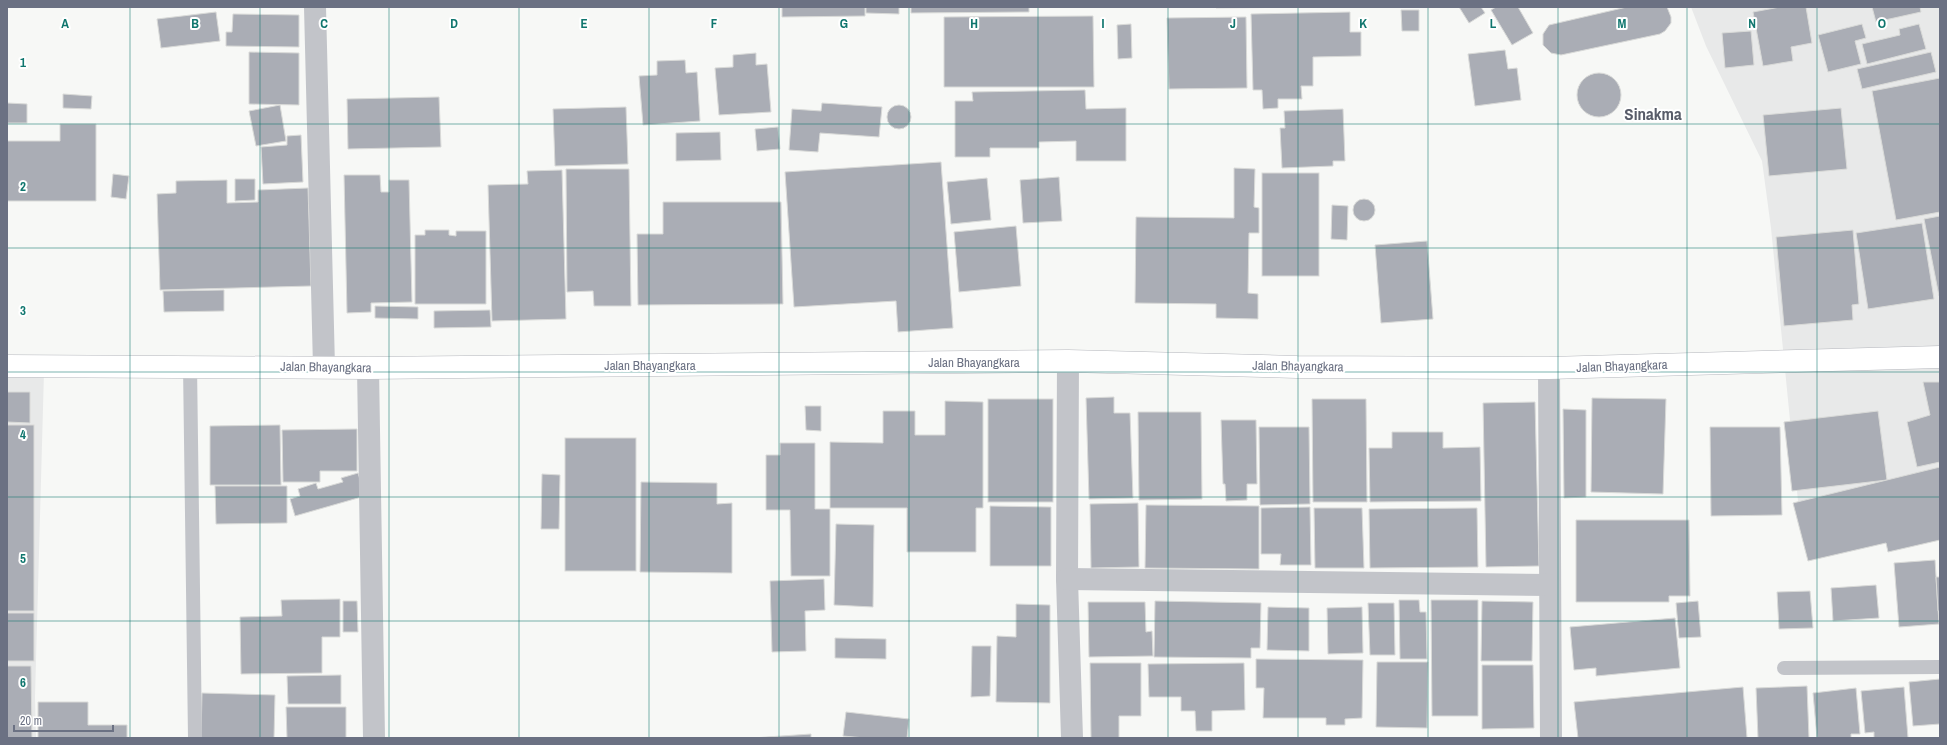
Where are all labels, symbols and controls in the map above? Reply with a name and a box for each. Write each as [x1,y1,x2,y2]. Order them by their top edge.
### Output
text: A [61,15,69,32]
text: B [191,15,199,32]
text: C [320,15,328,32]
text: D [450,15,458,32]
text: E [580,15,588,32]
text: F [711,15,718,32]
text: G [840,15,848,32]
text: H [970,15,978,32]
text: I [1102,15,1105,32]
text: J [1230,15,1236,32]
text: K [1359,15,1367,32]
text: L [1490,15,1497,32]
text: M [1618,15,1627,32]
text: N [1748,15,1756,32]
text: O [1878,15,1886,32]
text: 1 [20,54,26,71]
district label: Sinakma [1624,102,1682,125]
text: 2 [20,178,26,195]
text: 3 [20,302,26,319]
street label: Jalan Bhayangkara [928,354,1020,371]
street label: Jalan Bhayangkara [1576,356,1668,376]
street label: Jalan Bhayangkara [604,357,696,374]
street label: Jalan Bhayangkara [1252,357,1344,375]
street label: Jalan Bhayangkara [280,358,372,376]
text: 4 [20,426,26,443]
text: 5 [20,550,26,567]
text: 6 [20,674,26,691]
scale bar [14,707,113,733]
text: 20 m [20,713,42,729]

